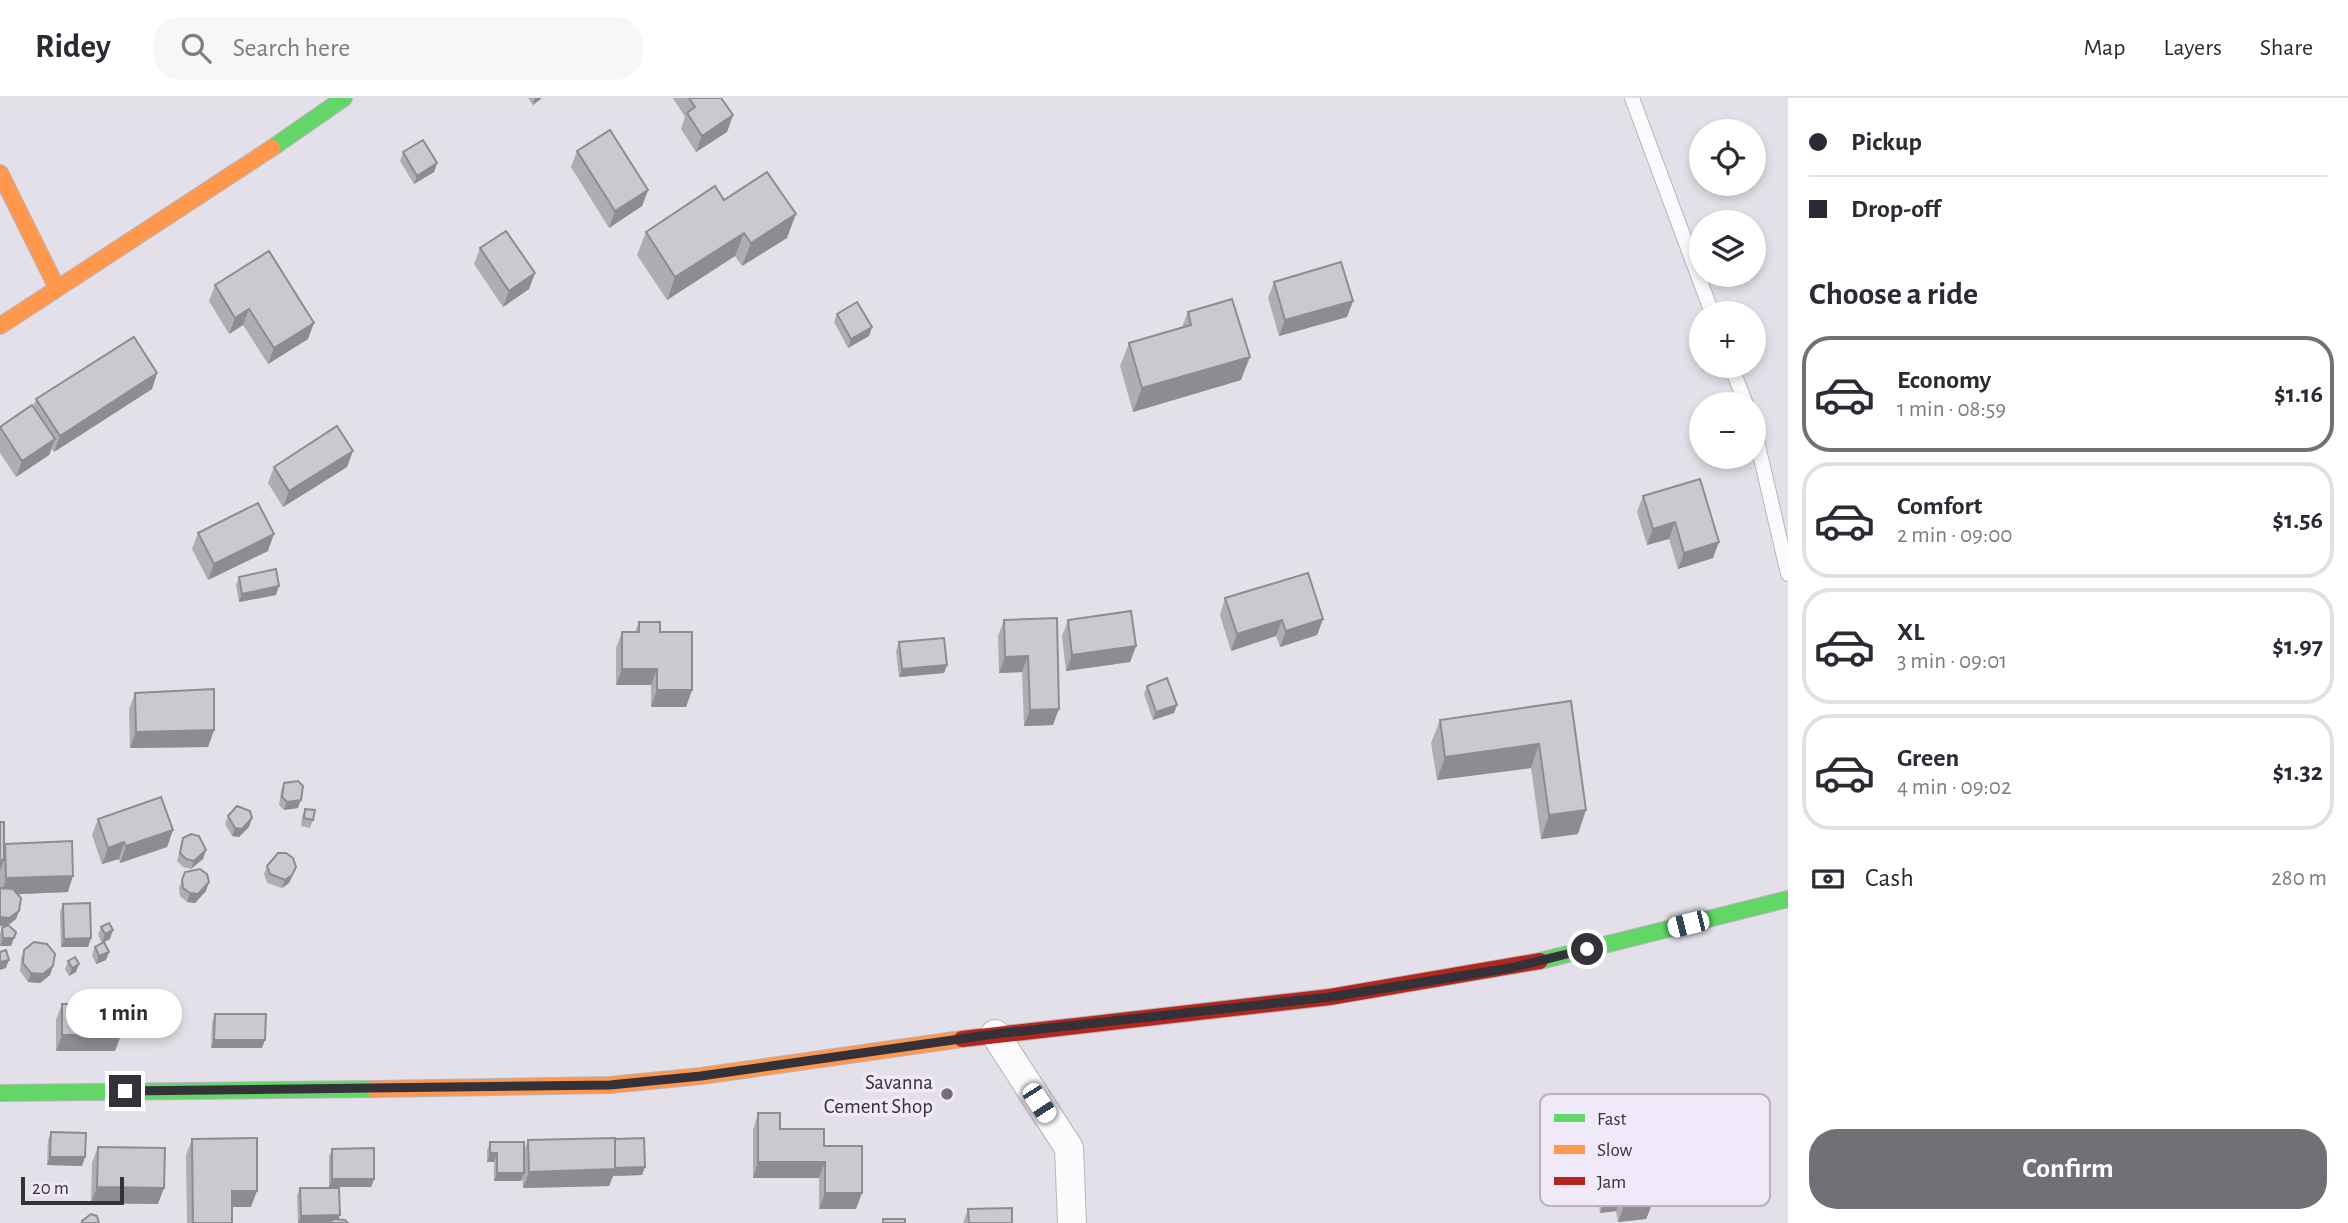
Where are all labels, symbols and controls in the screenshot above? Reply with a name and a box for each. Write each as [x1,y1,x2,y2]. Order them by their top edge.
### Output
search box [153,17,643,80]
icon: search [177,29,215,67]
text: Ridey [35,31,111,64]
text: Search here [233,35,350,61]
text: Map [2083,36,2125,60]
text: Layers [2163,36,2222,60]
text: Share [2260,36,2313,60]
map controls [1689,119,1766,469]
button: locate [1689,119,1766,196]
text: Pickup [1851,129,1922,155]
text: Drop-off [1851,196,1940,222]
button: layers [1689,210,1766,287]
text: Choose a ride [1809,278,1978,310]
button: + [1689,301,1766,378]
icon: car [1813,363,1876,426]
text: Economy [1897,367,1991,393]
text: $1.16 [2274,381,2323,407]
button: − [1689,392,1766,469]
text: 1 min · 08:59 [1897,398,2006,421]
icon: car [1813,489,1876,552]
text: Comfort [1897,493,1982,519]
text: $1.56 [2272,507,2323,533]
text: 2 min · 09:00 [1897,524,2012,547]
icon: car [1813,615,1876,678]
text: XL [1897,619,1924,645]
text: $1.97 [2272,633,2323,659]
text: 3 min · 09:01 [1897,650,2007,673]
icon: car [1813,741,1876,804]
text: Green [1897,745,1959,771]
text: $1.32 [2273,759,2323,785]
text: 4 min · 09:02 [1897,776,2011,799]
icon: cash [1809,860,1847,898]
text: Cash [1865,865,1914,891]
text: 280 m [2271,867,2327,890]
car [1666,909,1711,939]
route start [1571,933,1603,965]
callout: 1 min [67,990,183,1038]
text: 1 min [100,1002,148,1025]
place label: Savanna Cement Shop [824,1072,933,1117]
route end [109,1075,141,1107]
car [1019,1080,1060,1126]
marker: Savanna Cement Shop [939,1086,955,1102]
legend [1540,1094,1770,1206]
text: Fast [1597,1110,1627,1129]
button: Confirm [1809,1129,2327,1209]
text: Slow [1597,1141,1633,1160]
text: Jam [1597,1173,1626,1192]
scale bar [21,1174,124,1206]
text: 20 m [32,1179,69,1198]

